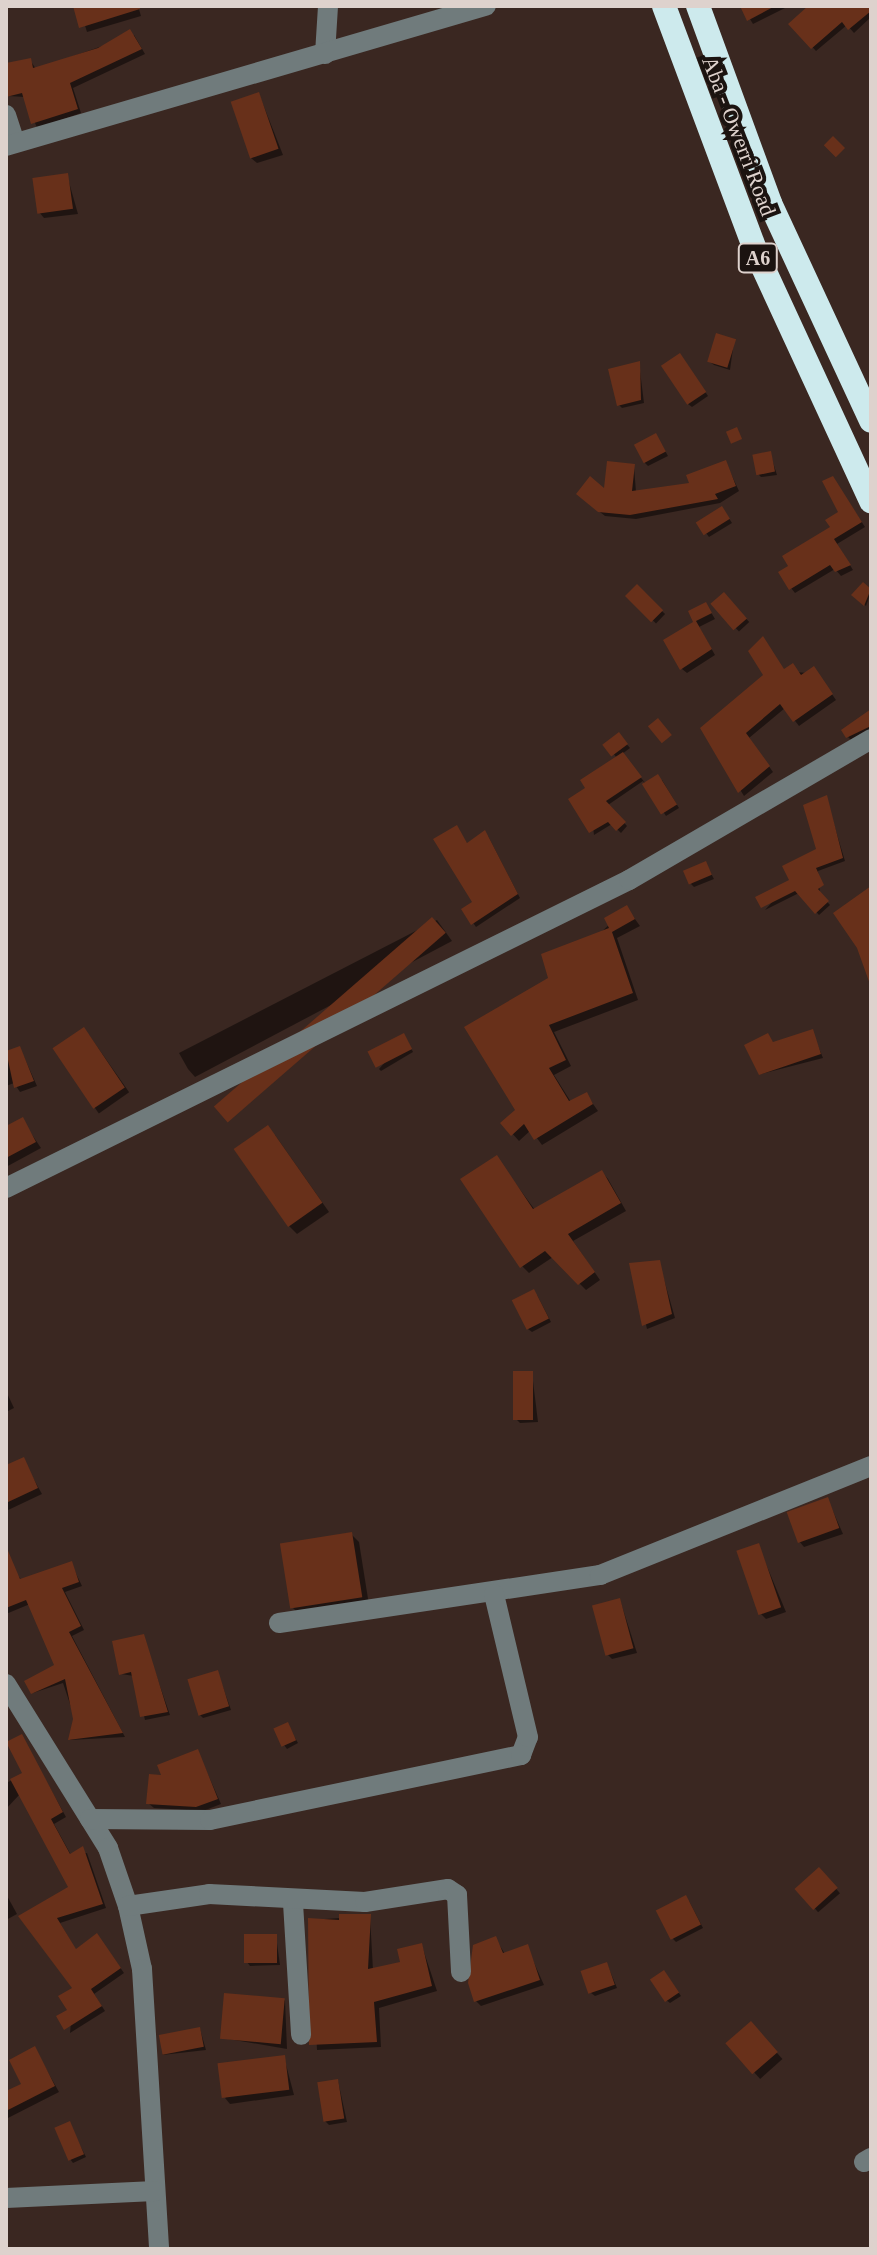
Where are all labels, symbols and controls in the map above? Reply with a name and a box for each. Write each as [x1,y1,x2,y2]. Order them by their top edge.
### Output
street label: Aba - Owerri Road [696,52,782,220]
road number: A6 [736,242,780,274]

